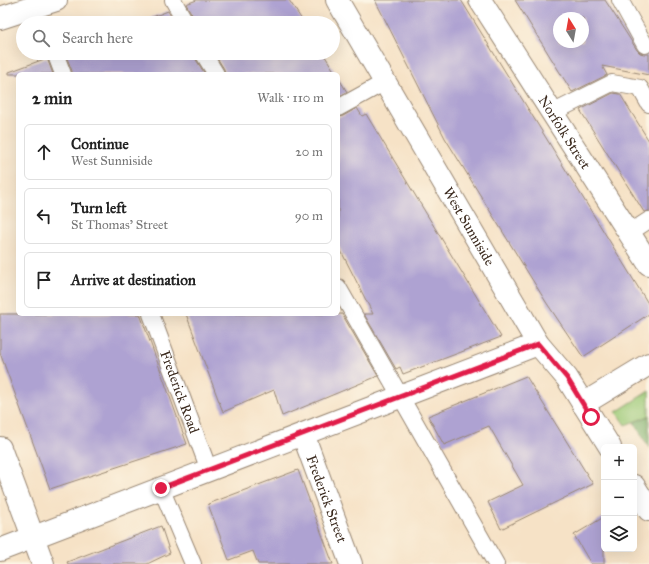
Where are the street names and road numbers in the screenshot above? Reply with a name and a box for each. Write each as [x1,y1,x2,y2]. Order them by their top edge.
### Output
street label: Norfolk Street [535,92,594,172]
street label: West Sunniside [440,184,499,269]
street label: Frederick Road [157,348,203,436]
street label: Frederick Street [303,453,351,545]

